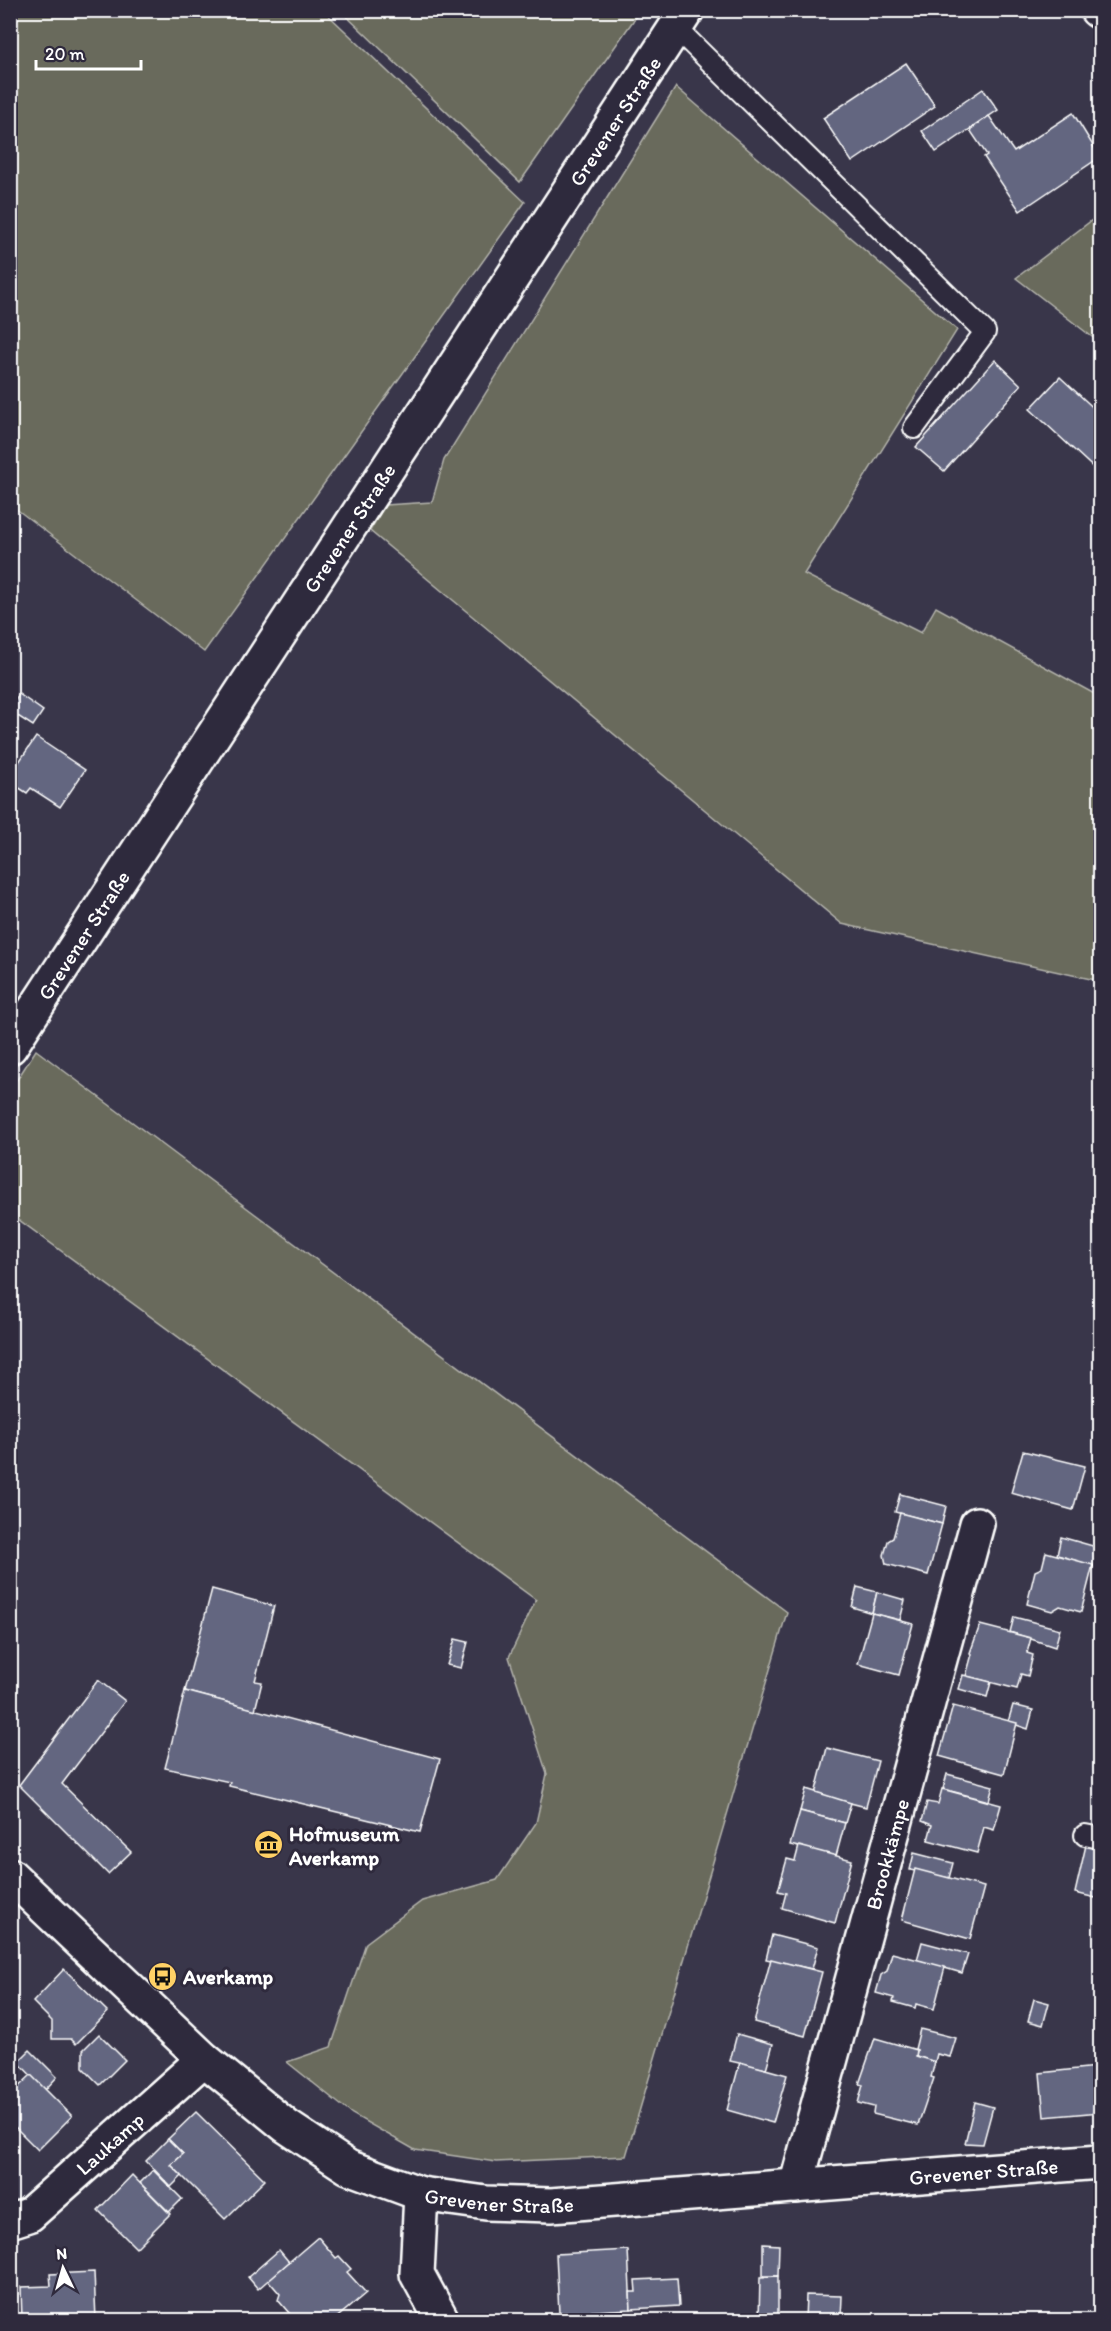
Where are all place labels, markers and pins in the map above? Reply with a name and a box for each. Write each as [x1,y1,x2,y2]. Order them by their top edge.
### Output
place label: Hofmuseum Averkamp [288,1821,400,1871]
museum icon: Hofmuseum Averkamp [252,1829,284,1861]
bus stop icon: Averkamp [146,1960,178,1992]
place label: Averkamp [182,1964,273,1990]

